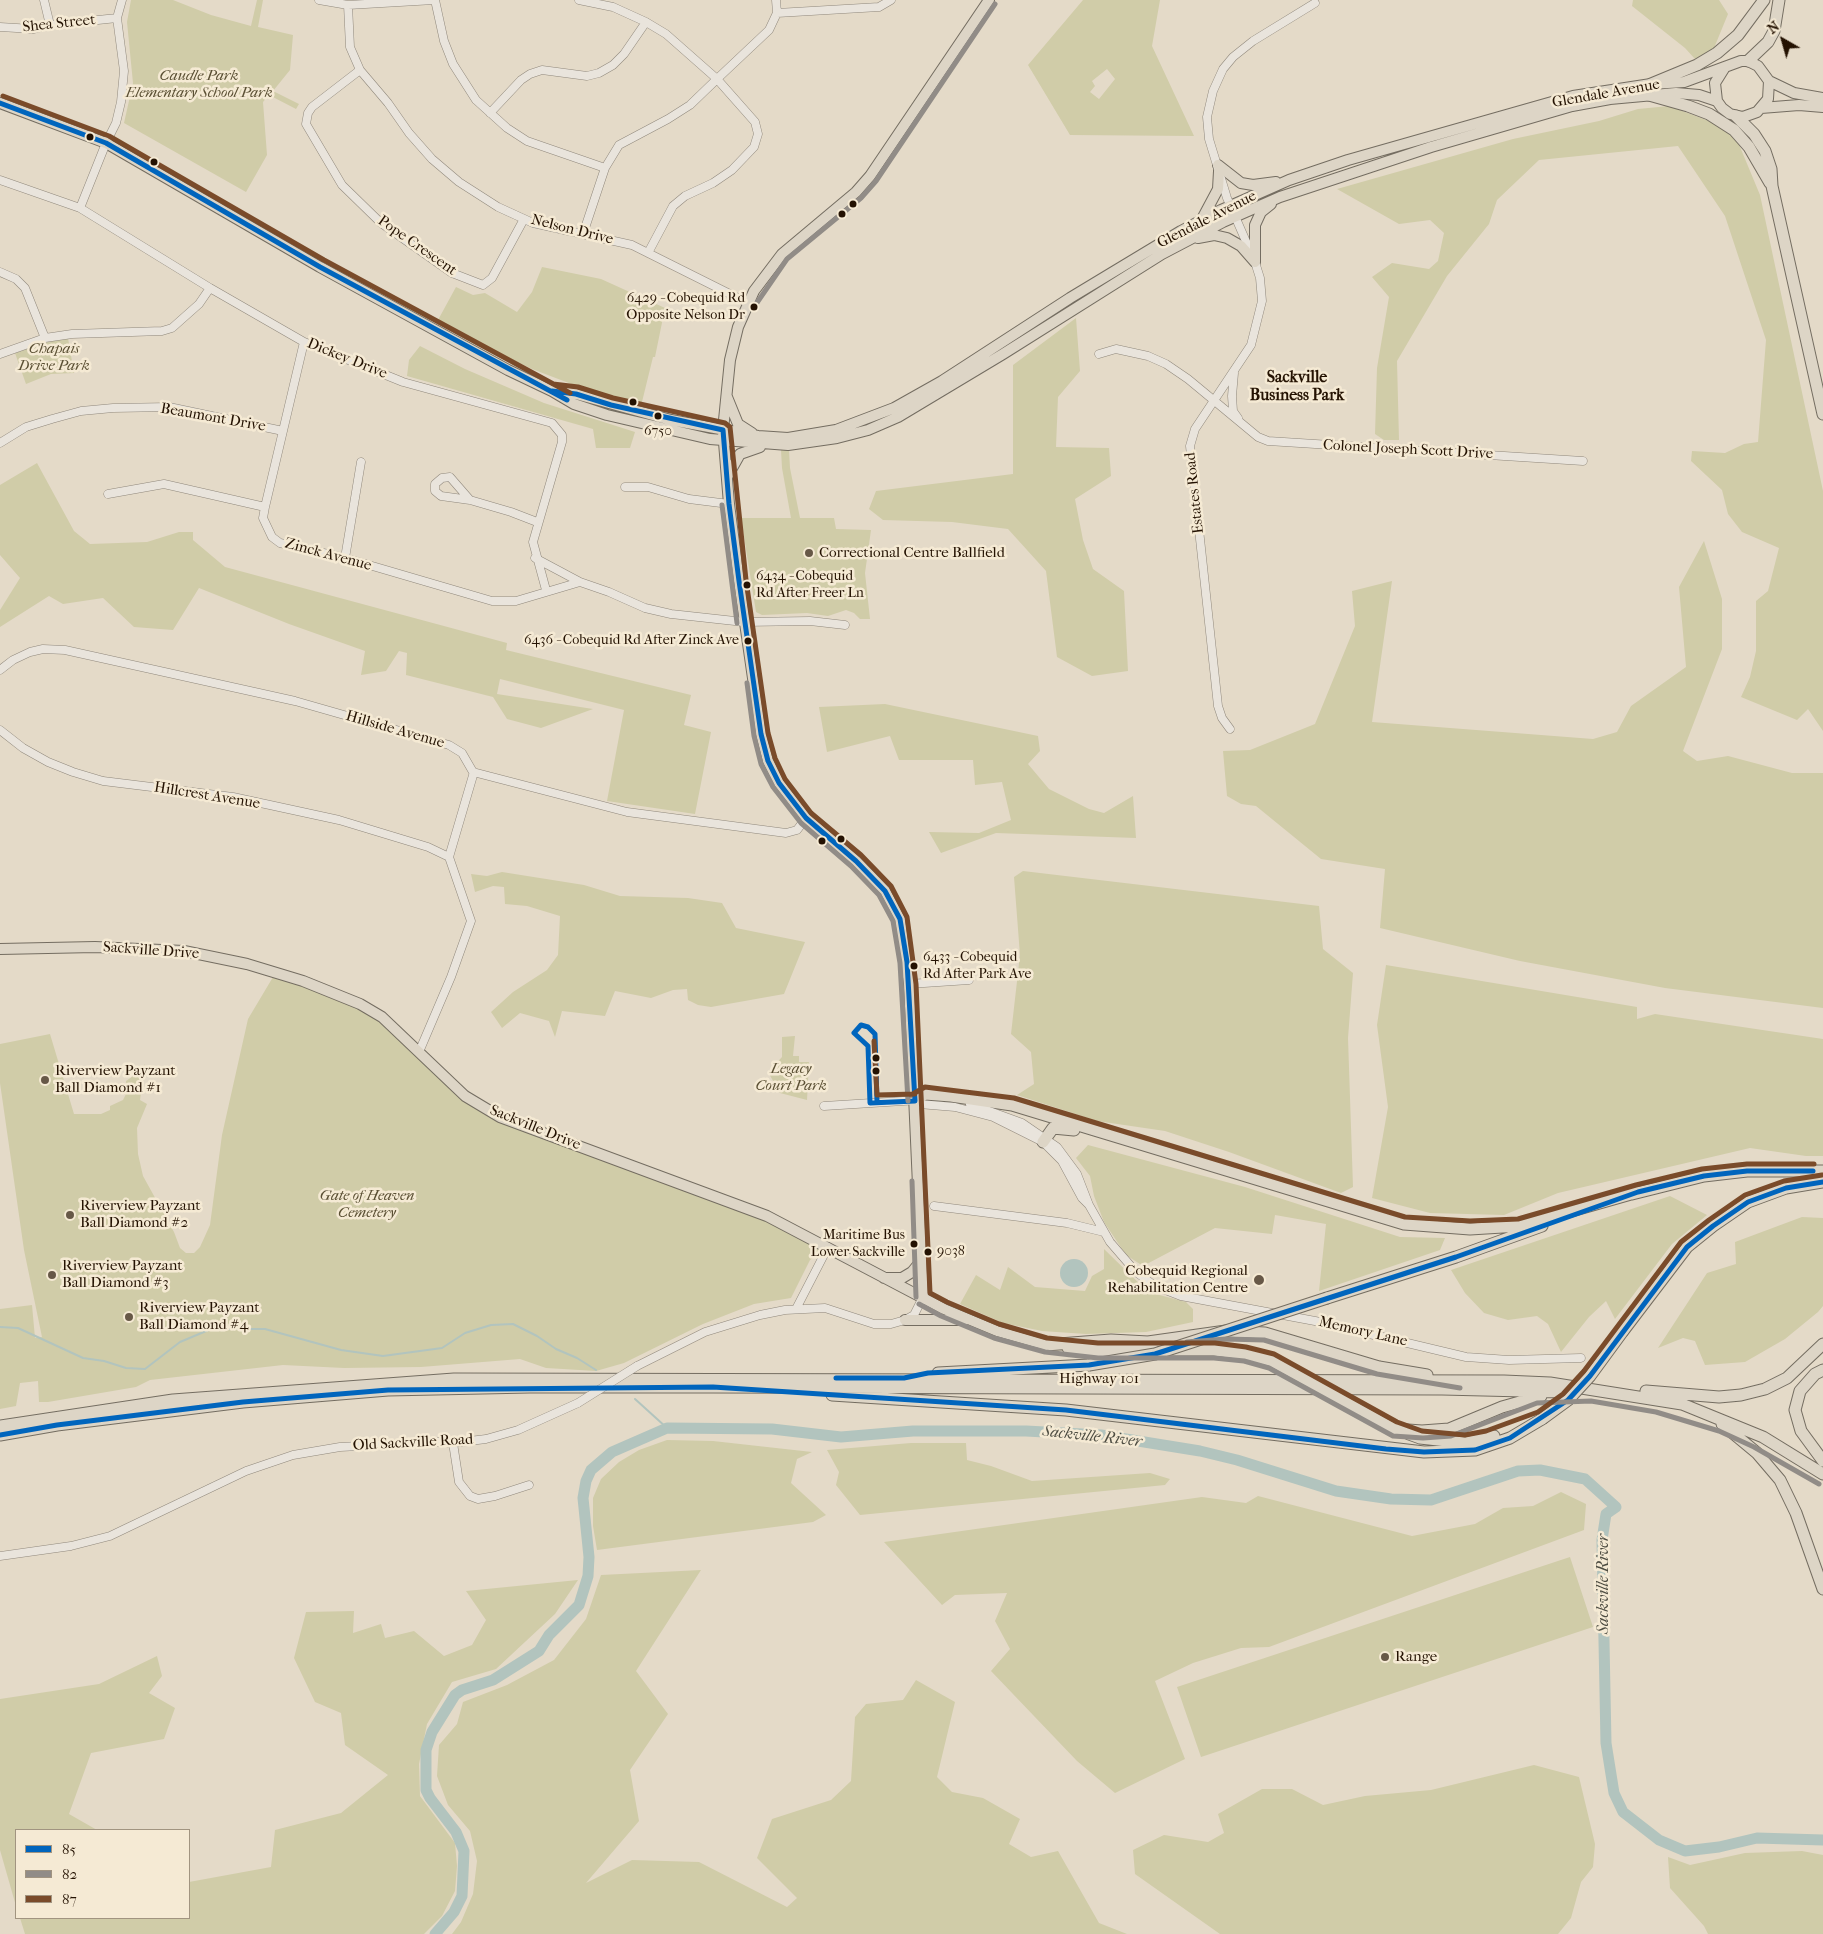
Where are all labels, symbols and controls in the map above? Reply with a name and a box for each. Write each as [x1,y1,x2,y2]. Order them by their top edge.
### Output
street label: Shea Street [22,11,96,37]
north arrow [1758,15,1808,65]
text: N [1764,18,1783,38]
park label: Caudle Park Elementary School Park [125,67,273,102]
street label: Glendale Avenue [1551,76,1661,112]
unlabelled marker [85,132,95,142]
unlabelled marker [149,157,159,167]
street label: Glendale Avenue [1154,187,1260,253]
unlabelled marker [848,199,858,209]
unlabelled marker [837,209,847,219]
street label: Nelson Drive [529,211,615,249]
street label: Pope Crescent [374,212,460,280]
place label: 6429 - Cobequid Rd Opposite Nelson Dr [626,291,745,324]
marker: 6429 - Cobequid Rd Opposite Nelson Dr [749,302,759,312]
street label: Dickey Drive [304,335,390,383]
park label: Chapais Drive Park [18,340,90,375]
district label: Sackville Business Park [1250,368,1344,406]
unlabelled marker [628,397,638,407]
street label: Beaumont Drive [159,400,267,436]
marker: 6750 [653,411,663,421]
place label: 6750 [644,424,672,440]
street label: Colonel Joseph Scott Drive [1322,437,1494,463]
street label: Estates Road [1182,451,1208,535]
street label: Zinck Avenue [283,535,373,575]
place label: Correctional Centre Ballfield [819,544,1005,562]
marker: Correctional Centre Ballfield [803,547,815,559]
place label: 6434 - Cobequid Rd After Freer Ln [756,569,864,602]
marker: 6434 - Cobequid Rd After Freer Ln [742,580,752,590]
place label: 6436 - Cobequid Rd After Zinck Ave [524,633,739,649]
marker: 6436 - Cobequid Rd After Zinck Ave [743,636,753,646]
street label: Hillside Avenue [344,707,446,753]
street label: Hillcrest Avenue [153,779,261,813]
unlabelled marker [836,834,846,844]
unlabelled marker [817,836,827,846]
street label: Sackville Drive [102,939,200,963]
place label: 6433 - Cobequid Rd After Park Ave [923,950,1032,982]
marker: 6433 - Cobequid Rd After Park Ave [909,961,919,971]
unlabelled marker [871,1053,881,1063]
park label: Legacy Court Park [755,1060,827,1095]
place label: Riverview Payzant Ball Diamond #1 [55,1062,176,1097]
unlabelled marker [871,1066,881,1076]
marker: Riverview Payzant Ball Diamond #1 [39,1074,51,1086]
street label: Sackville Drive [487,1102,583,1154]
park label: Gate of Heaven Cemetery [320,1187,414,1222]
place label: Riverview Payzant Ball Diamond #2 [80,1197,201,1232]
marker: Riverview Payzant Ball Diamond #2 [64,1209,76,1221]
place label: Maritime Bus Lower Sackville [811,1228,905,1260]
marker: Maritime Bus Lower Sackville [909,1239,919,1249]
place label: 9038 [937,1244,965,1260]
marker: 9038 [923,1247,933,1257]
place label: Riverview Payzant Ball Diamond #3 [62,1257,183,1292]
place label: Cobequid Regional Rehabilitation Centre [1107,1262,1248,1297]
marker: Riverview Payzant Ball Diamond #3 [46,1269,58,1281]
marker: Cobequid Regional Rehabilitation Centre [1252,1273,1266,1287]
place label: Riverview Payzant Ball Diamond #4 [139,1299,260,1334]
marker: Riverview Payzant Ball Diamond #4 [123,1311,135,1323]
street label: Memory Lane [1317,1313,1409,1351]
street label: Highway 101 [1059,1370,1139,1388]
water label: Sackville River [1041,1422,1143,1452]
street label: Old Sackville Road [352,1431,474,1455]
water label: Sackville River [1594,1534,1614,1634]
place label: Range [1395,1648,1437,1666]
marker: Range [1379,1651,1391,1663]
legend [15,1829,190,1919]
text: 85 [62,1840,76,1858]
text: 82 [62,1865,77,1883]
text: 87 [62,1890,77,1908]

